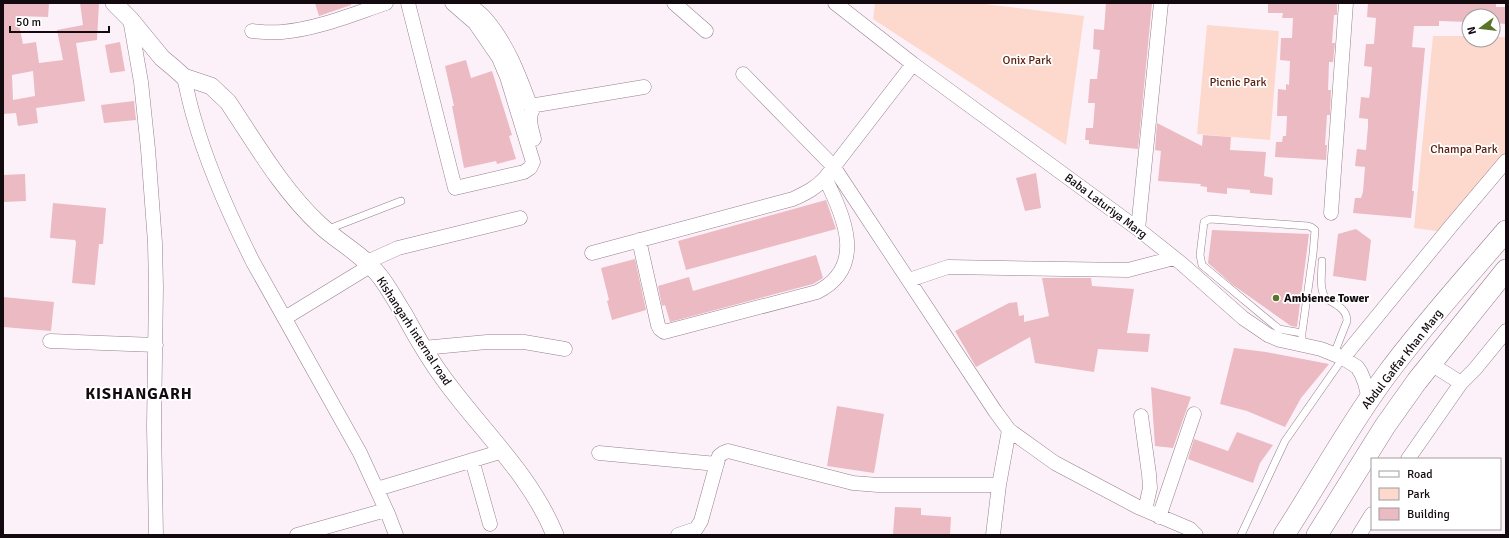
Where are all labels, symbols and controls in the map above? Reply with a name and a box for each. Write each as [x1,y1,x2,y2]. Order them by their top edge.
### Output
scale bar [10,8,109,34]
north arrow [1461,8,1501,48]
text: 50 m [16,15,41,30]
text: N [1465,25,1479,36]
park label: Onix Park [1003,53,1051,68]
park label: Picnic Park [1210,75,1266,90]
park label: Champa Park [1430,142,1498,157]
street label: Baba Laturiya Marg [1061,170,1150,242]
street label: Kishangarh internal road [373,274,454,389]
place label: Ambience Tower [1284,291,1369,306]
marker: Ambience Tower [1271,293,1281,303]
street label: Abdul Gaffar Khan Marg [1359,306,1446,412]
district label: KISHANGARH [85,384,193,404]
legend [1371,458,1501,530]
text: Road [1407,467,1433,482]
text: Park [1407,487,1430,502]
text: Building [1407,507,1450,522]

